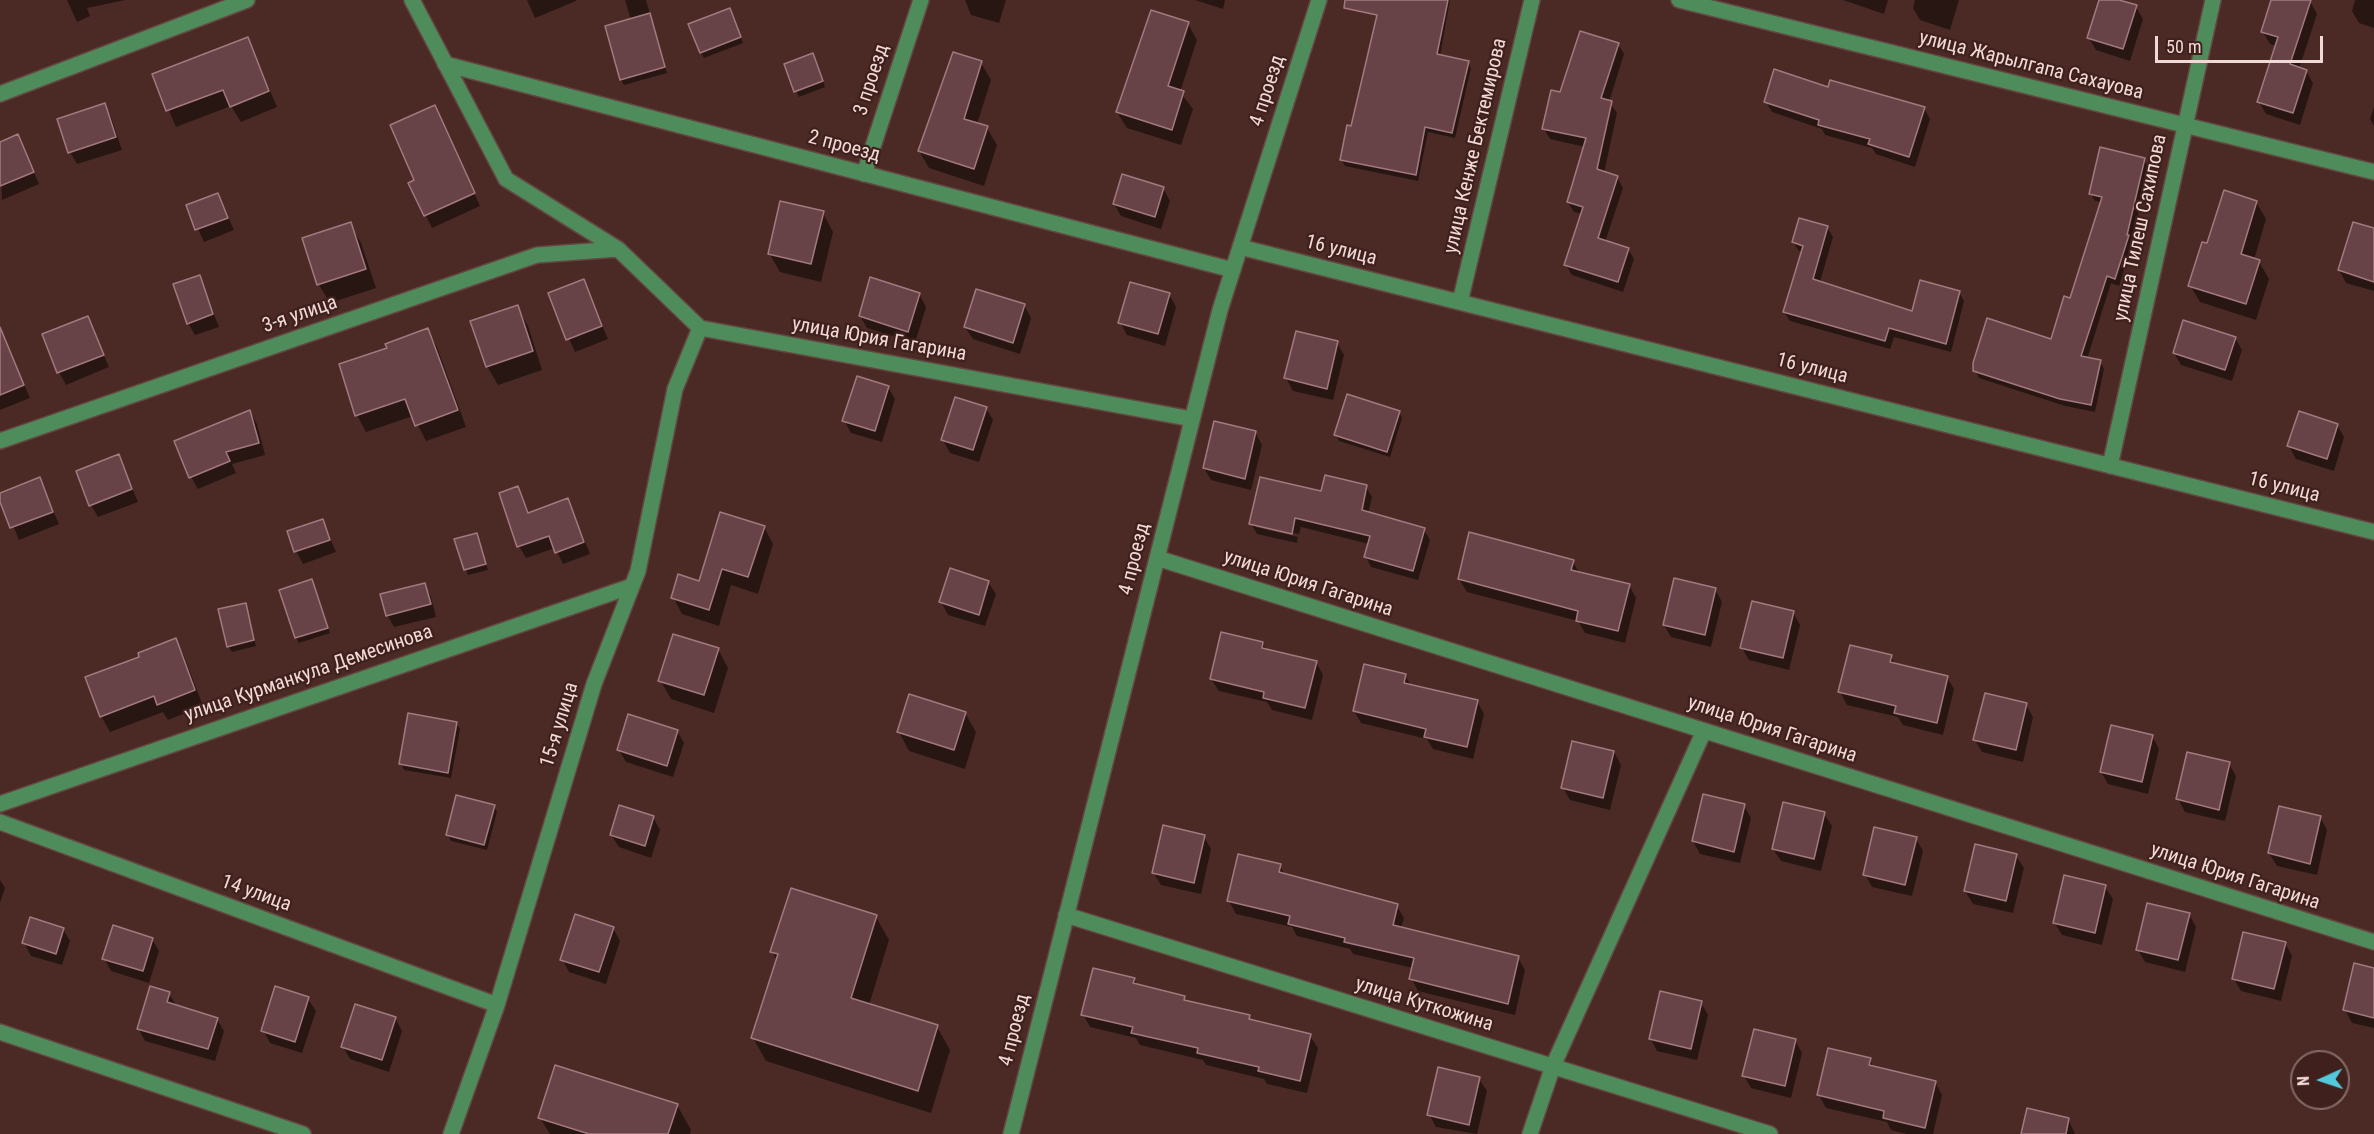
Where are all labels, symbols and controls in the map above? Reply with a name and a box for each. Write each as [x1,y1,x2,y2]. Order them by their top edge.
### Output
scale bar [2158,24,2326,62]
street label: улица Жарылгапа Сахауова [1916,26,2146,106]
street label: улица Кенже Бектемирова [1440,36,1512,256]
text: 50 m [2166,36,2201,57]
street label: 3 проезд [849,41,895,119]
street label: 4 проезд [1245,52,1291,130]
street label: 2 проезд [805,126,883,168]
street label: улица Тилеш Сахипова [2109,132,2173,324]
street label: 16 улица [1303,231,1379,271]
street label: 3-я улица [259,291,341,339]
street label: улица Юрия Гагарина [790,313,968,367]
street label: 16 улица [1774,349,1850,389]
street label: 16 улица [2246,468,2322,508]
street label: 4 проезд [1114,520,1156,598]
street label: улица Юрия Гагарина [1220,545,1396,623]
street label: улица Курманкула Демесинова [182,620,436,728]
street label: 15-я улица [536,680,584,770]
street label: улица Юрия Гагарина [1684,691,1860,769]
street label: улица Юрия Гагарина [2147,838,2323,916]
street label: 14 улица [218,870,294,918]
street label: улица Куткожина [1352,973,1496,1037]
street label: 4 проезд [994,991,1036,1069]
north arrow [2290,1050,2350,1110]
text: N [2294,1075,2313,1086]

